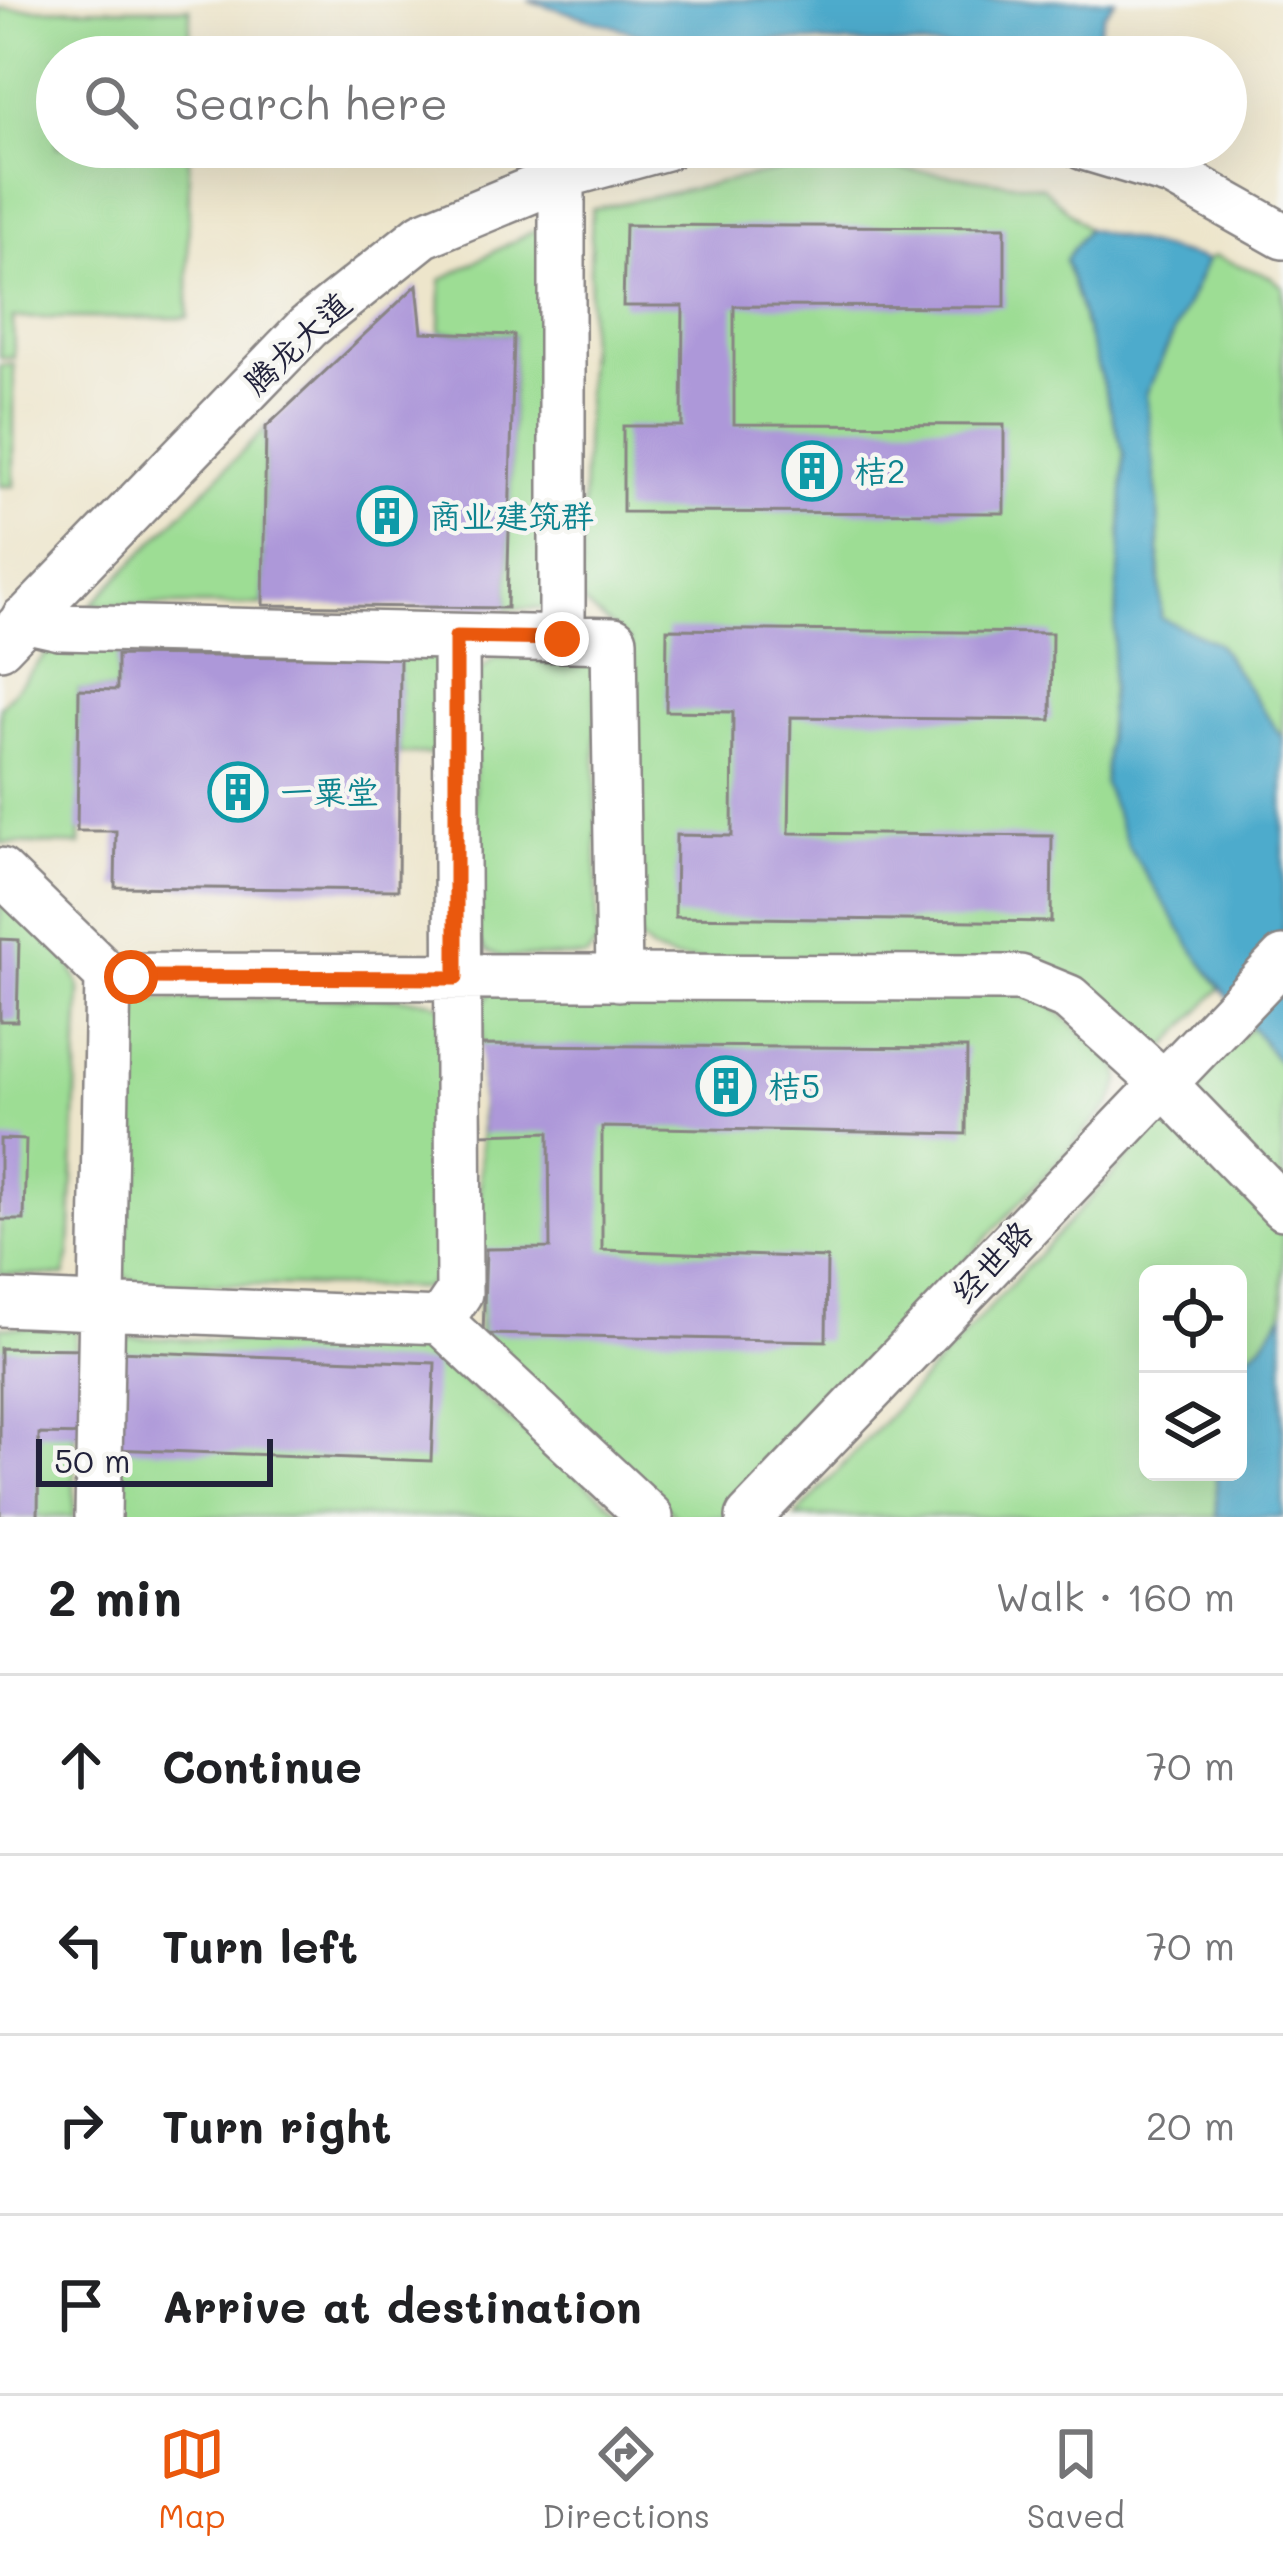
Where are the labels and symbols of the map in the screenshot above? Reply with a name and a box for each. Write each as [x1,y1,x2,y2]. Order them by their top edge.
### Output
street label: 腾龙大道 [233,281,359,403]
building icon: 桔2 [781,440,843,502]
place label: 桔2 [854,448,905,491]
building icon: 商业建筑群 [356,485,418,547]
place label: 商业建筑群 [429,493,594,536]
route end [535,612,589,666]
building icon: 一粟堂 [207,761,269,823]
place label: 一粟堂 [280,769,379,812]
route start [104,950,158,1004]
building icon: 桔5 [695,1055,757,1117]
place label: 桔5 [768,1063,820,1106]
street label: 经世路 [941,1210,1041,1312]
scale bar [36,1433,273,1486]

